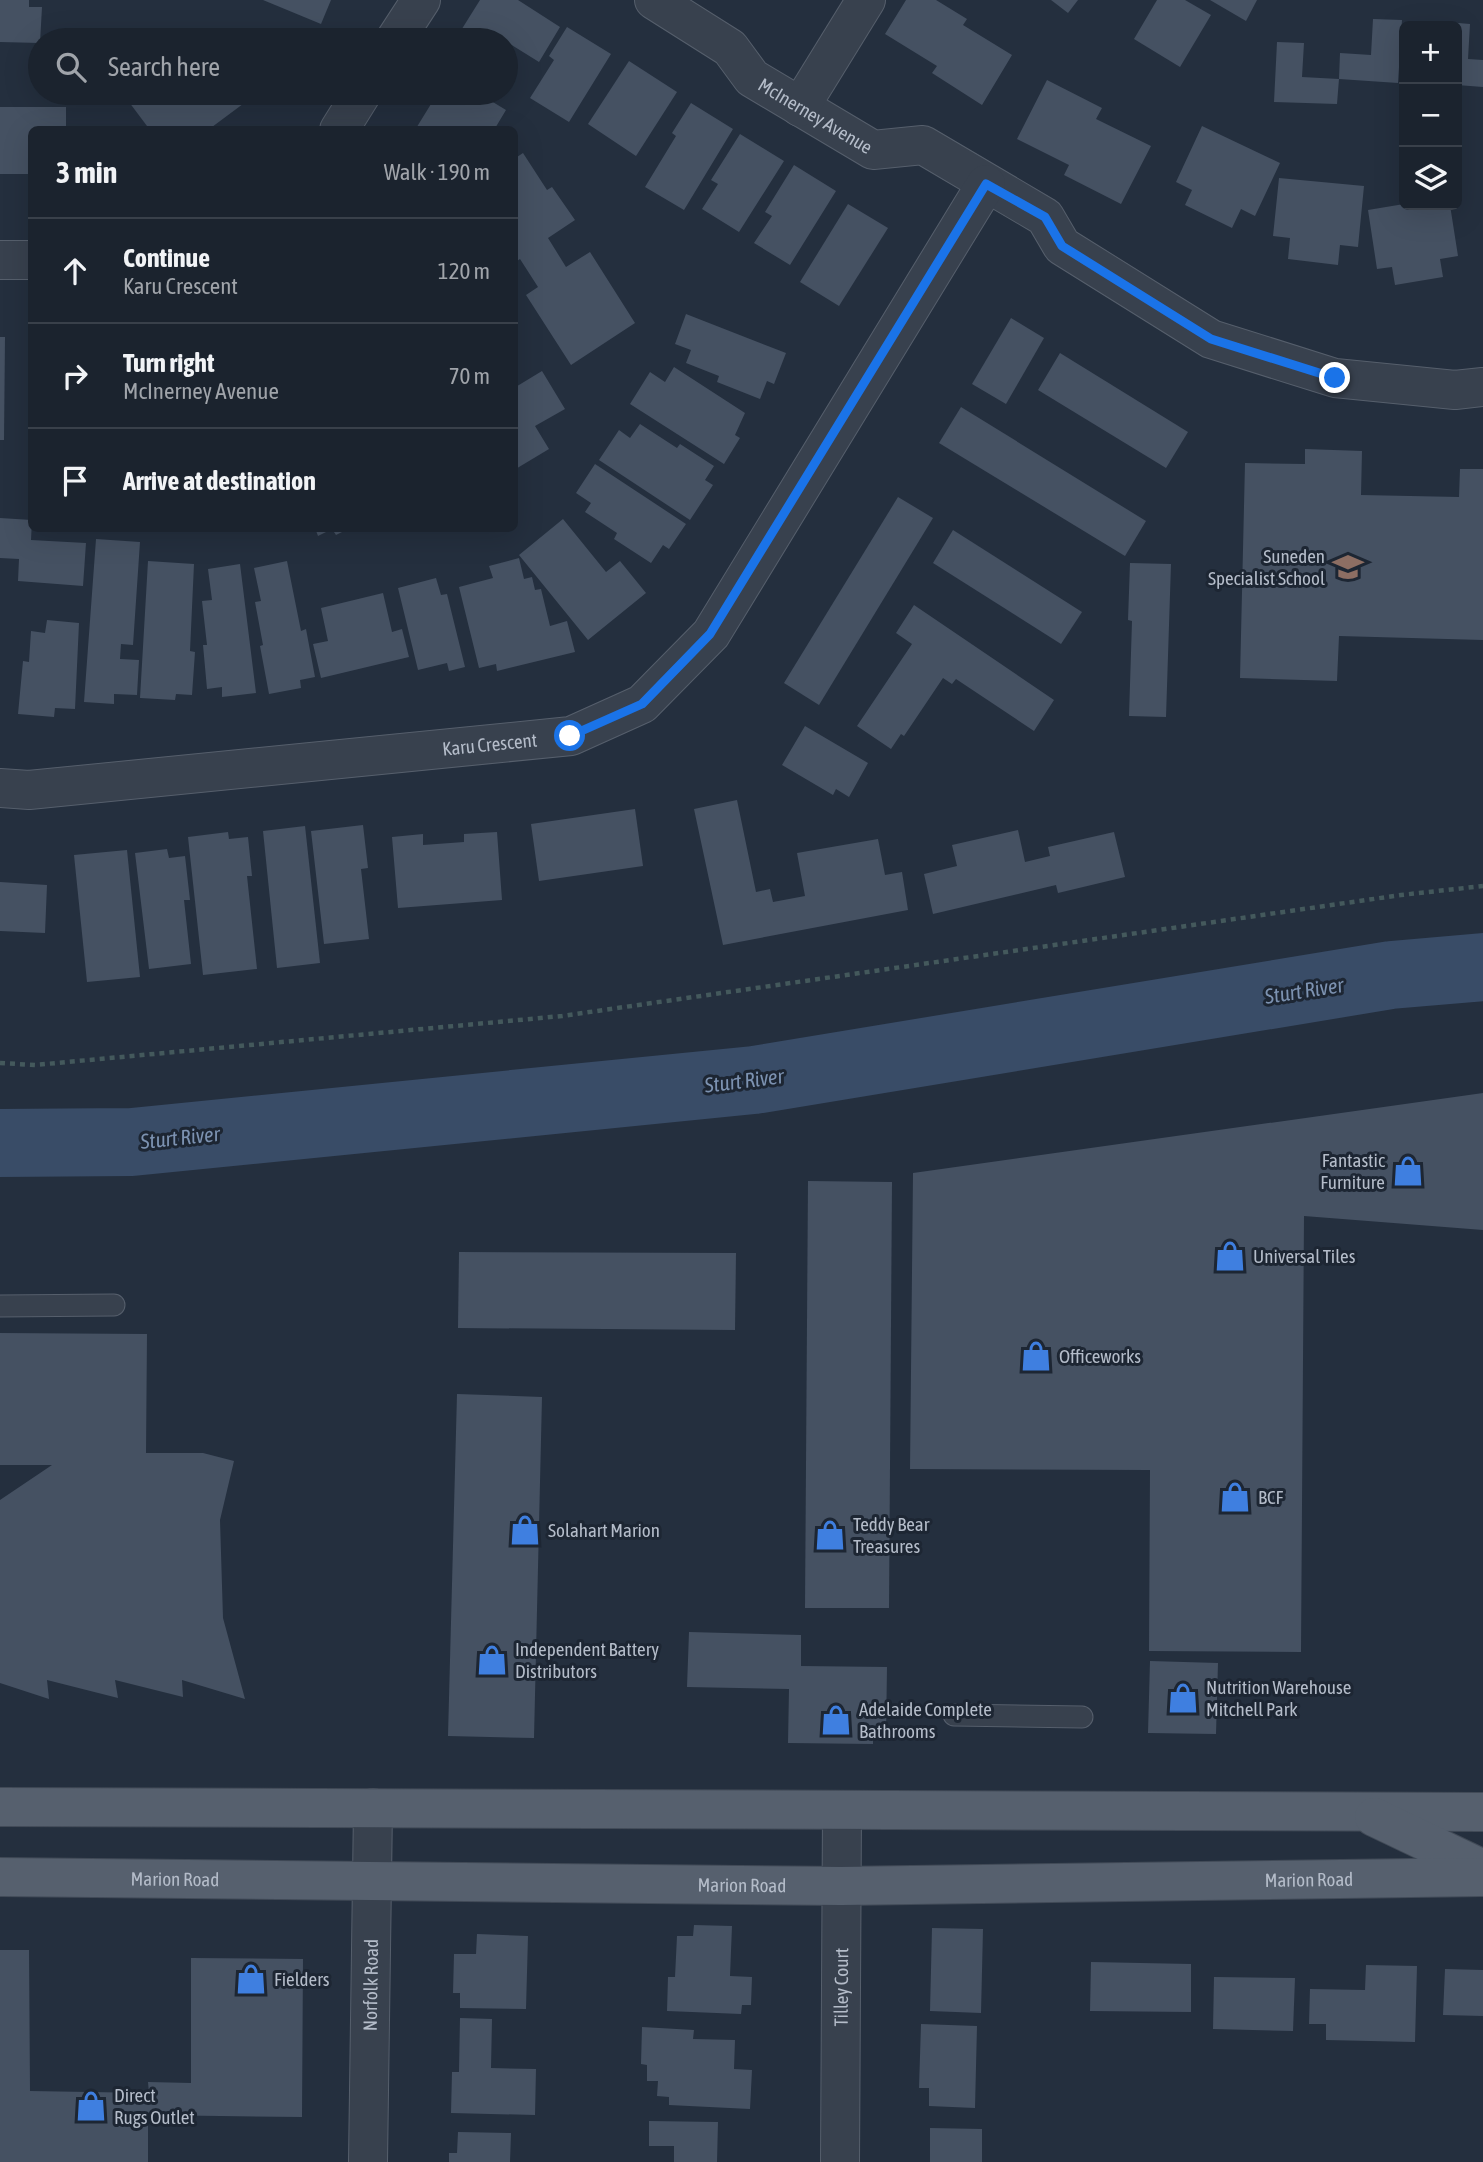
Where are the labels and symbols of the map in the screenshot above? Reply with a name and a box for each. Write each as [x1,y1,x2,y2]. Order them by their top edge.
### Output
street label: McInerney Avenue [755,73,876,158]
route end [1319,362,1350,393]
place label: Suneden Specialist School [1208,545,1325,589]
school or university icon: Suneden Specialist School [1331,550,1365,584]
route start [554,720,585,751]
street label: Karu Crescent [441,728,538,760]
water label: Sturt River [1262,972,1346,1008]
water label: Sturt River [702,1063,786,1097]
water label: Sturt River [138,1121,222,1153]
place label: Fantastic Furniture [1320,1149,1386,1193]
shop icon: Fantastic Furniture [1391,1154,1425,1188]
shop icon: Universal Tiles [1213,1239,1247,1273]
place label: Universal Tiles [1253,1245,1356,1267]
shop icon: Officeworks [1019,1339,1053,1373]
place label: Officeworks [1059,1345,1141,1367]
shop icon: BCF [1218,1480,1252,1514]
place label: BCF [1258,1486,1284,1508]
shop icon: Solahart Marion [508,1513,542,1547]
place label: Teddy Bear Treasures [853,1513,930,1557]
shop icon: Teddy Bear Treasures [813,1518,847,1552]
place label: Solahart Marion [548,1519,660,1541]
place label: Independent Battery Distributors [515,1638,659,1682]
shop icon: Independent Battery Distributors [475,1643,509,1677]
place label: Nutrition Warehouse Mitchell Park [1206,1676,1351,1720]
shop icon: Nutrition Warehouse Mitchell Park [1166,1681,1200,1715]
place label: Adelaide Complete Bathrooms [859,1698,992,1742]
shop icon: Adelaide Complete Bathrooms [819,1703,853,1737]
street label: Marion Road [131,1867,219,1890]
street label: Marion Road [1264,1868,1353,1891]
street label: Marion Road [698,1873,786,1896]
street label: Norfolk Road [359,1939,382,2031]
street label: Tilley Court [830,1948,852,2026]
shop icon: Fielders [234,1962,268,1996]
place label: Fielders [274,1968,330,1990]
place label: Direct Rugs Outlet [114,2084,195,2128]
shop icon: Direct Rugs Outlet [74,2089,108,2123]

